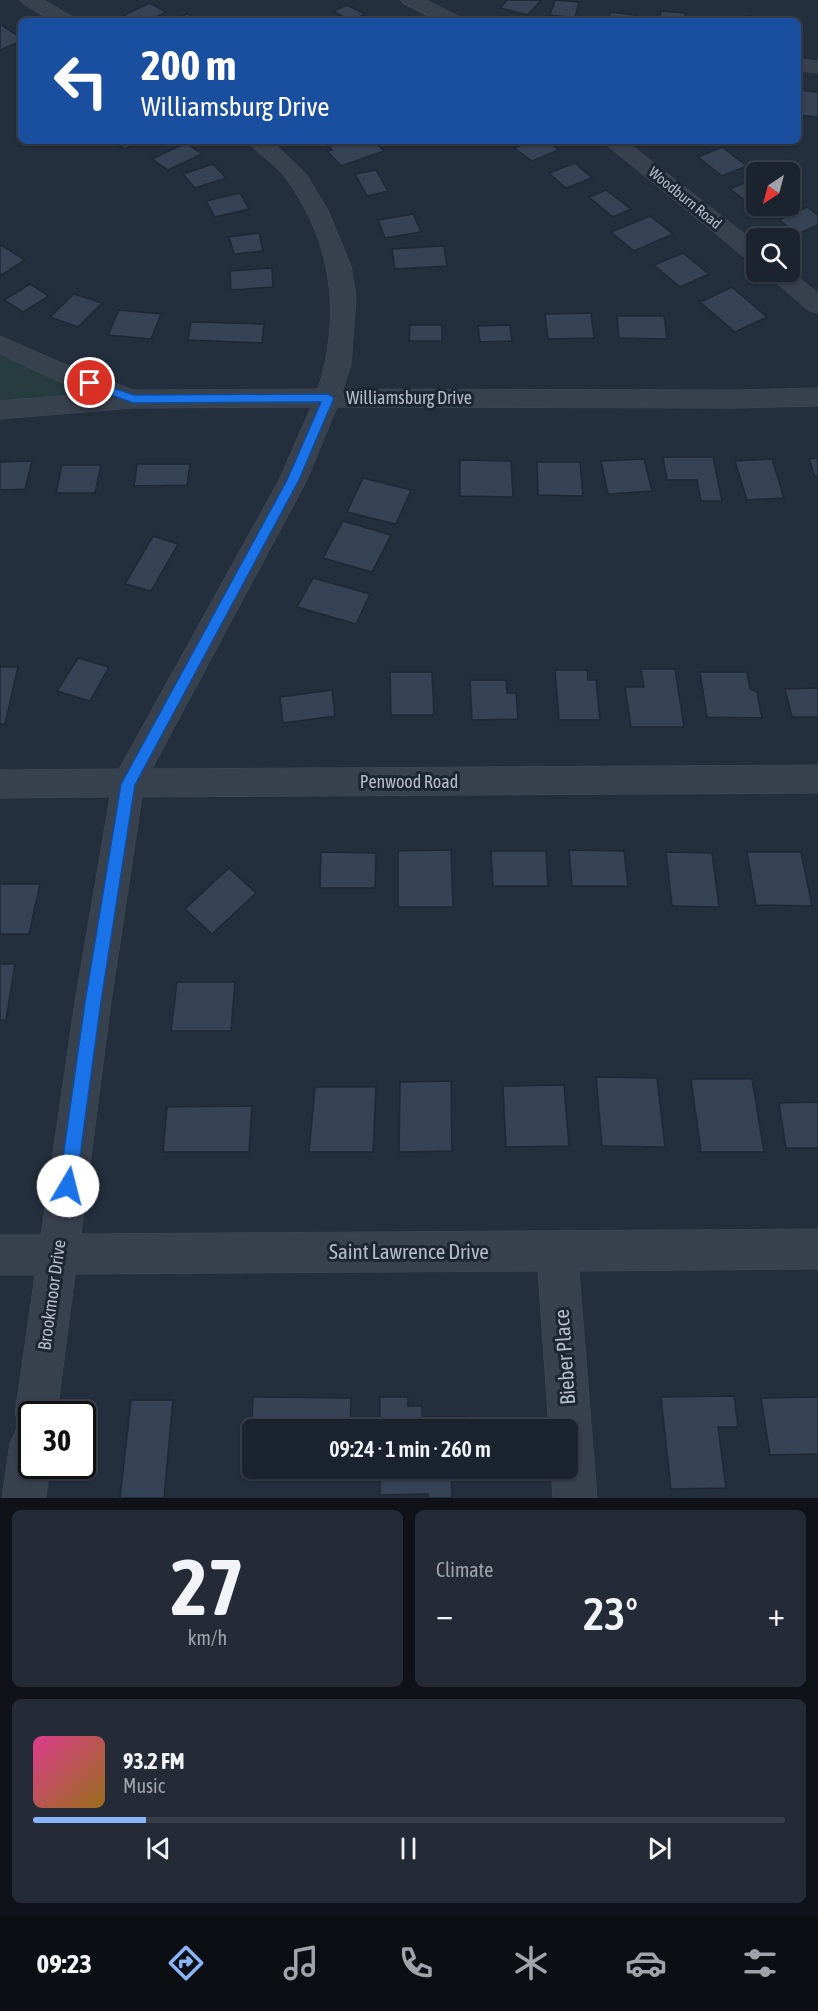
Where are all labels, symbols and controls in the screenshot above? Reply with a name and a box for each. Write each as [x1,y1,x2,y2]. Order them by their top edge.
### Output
text: 200 m [141,41,236,89]
icon: left [42,42,120,120]
text: Williamsburg Drive [141,91,330,122]
north arrow [746,162,800,216]
map controls [746,162,800,282]
street label: Woodburn Road [646,163,725,232]
button: search [746,228,800,282]
pin [64,357,115,408]
icon: arrive [73,366,106,399]
street label: Williamsburg Drive [346,387,472,408]
street label: Penwood Road [360,771,458,792]
position arrow [36,1154,100,1218]
street label: Brookmoor Drive [33,1238,70,1351]
street label: Saint Lawrence Drive [329,1239,489,1263]
street label: Bieber Place [549,1308,579,1406]
speed limit sign: 30 [18,1401,96,1479]
text: 09:24 · 1 min · 260 m [329,1436,491,1462]
text: 27 [171,1542,244,1632]
text: Climate [436,1558,493,1581]
text: 23° [583,1588,638,1640]
text: − [436,1595,453,1633]
text: + [768,1595,785,1633]
text: km/h [188,1626,227,1649]
text: 93.2 FM [123,1748,185,1774]
text: Music [123,1774,165,1797]
icon: previous [142,1832,175,1865]
icon: pause [392,1832,425,1865]
icon: next [643,1832,676,1865]
icon: directions [165,1942,207,1984]
icon: music [280,1942,322,1984]
icon: phone [395,1942,437,1984]
icon: climate [510,1942,552,1984]
icon: car [625,1942,667,1984]
icon: filters [739,1942,781,1984]
text: 09:23 [36,1948,92,1979]

